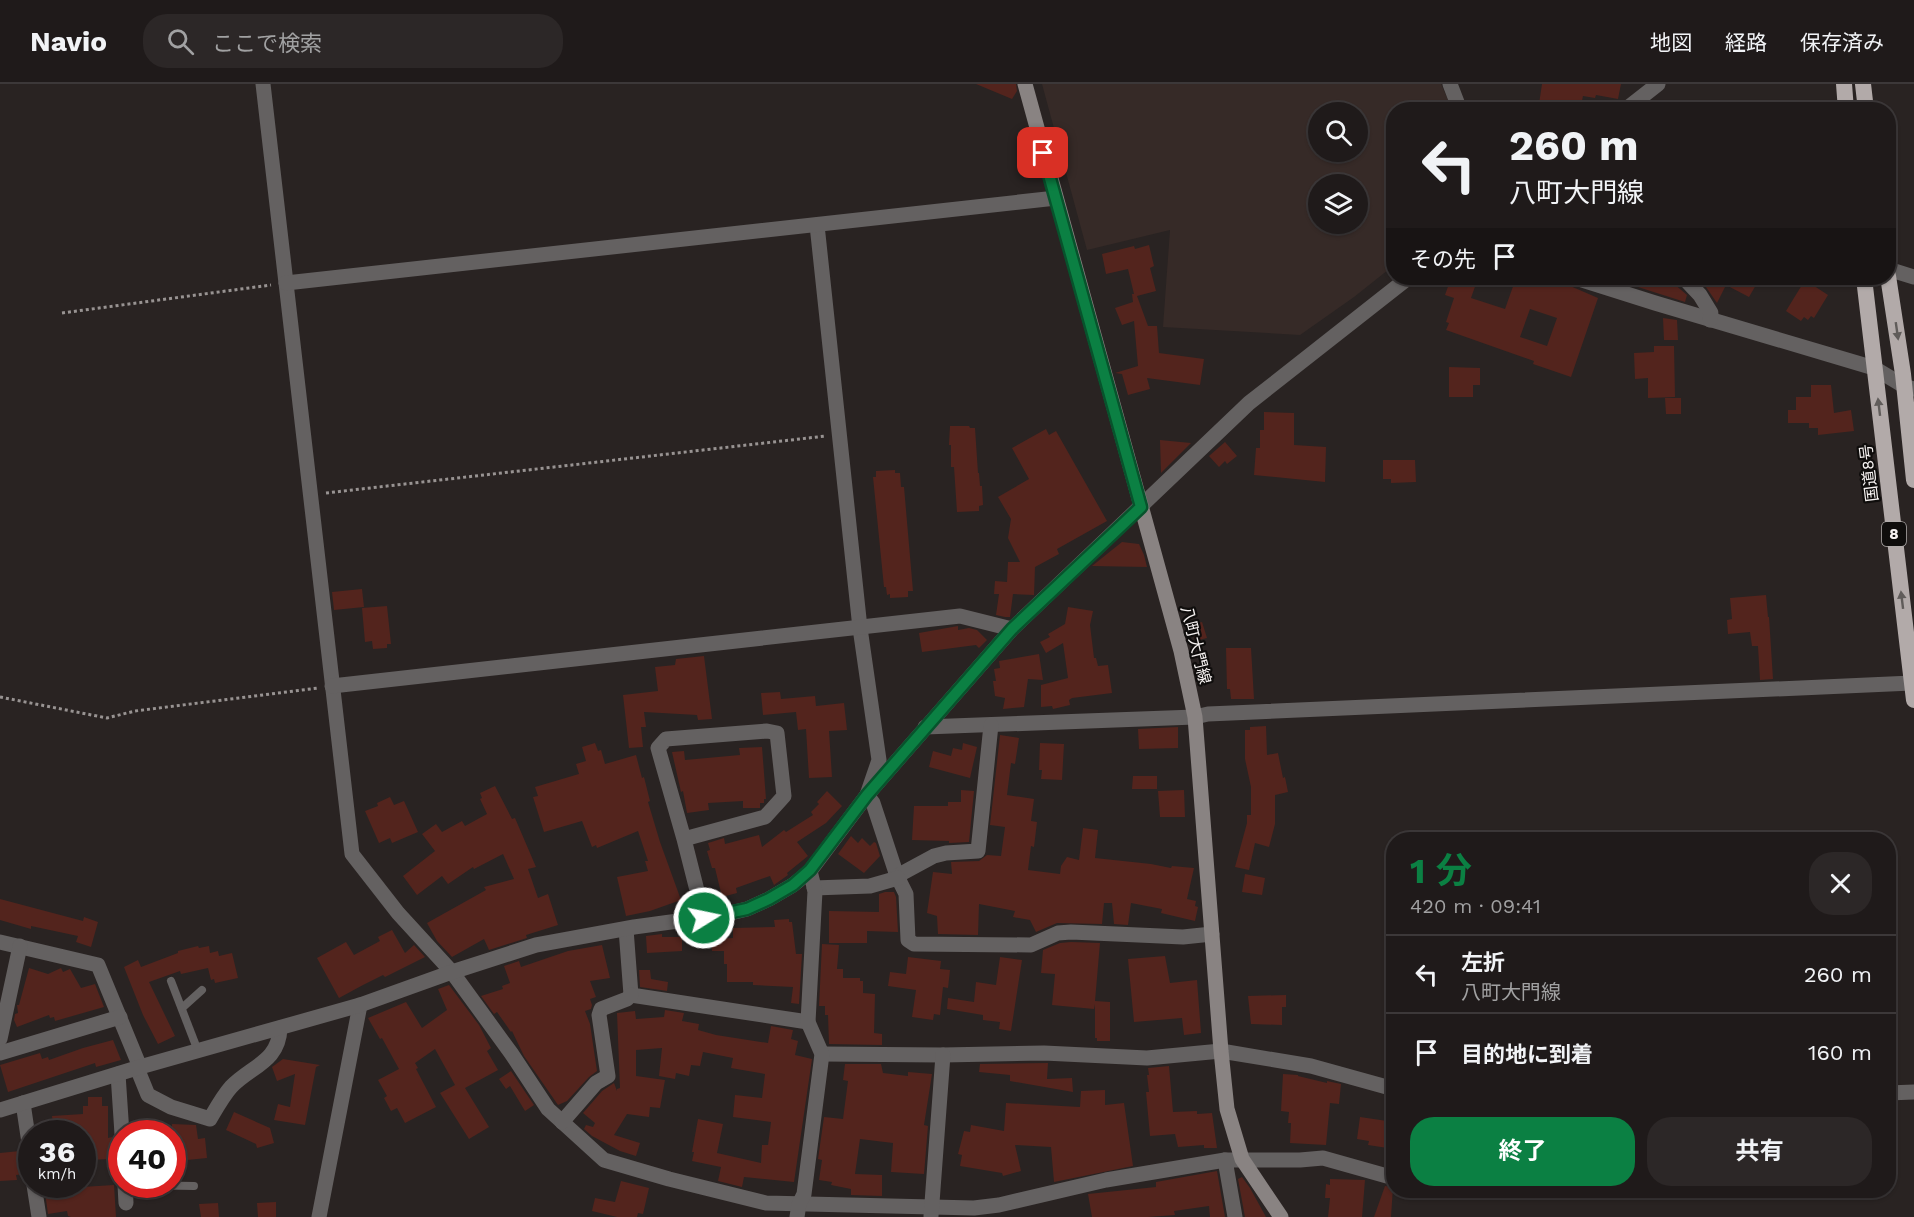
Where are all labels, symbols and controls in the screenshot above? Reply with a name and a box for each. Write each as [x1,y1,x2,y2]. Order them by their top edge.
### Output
search box [143,14,563,68]
text: Navio [30,25,107,58]
icon: search [164,25,197,58]
text: 地図 [1650,30,1692,55]
text: 経路 [1725,30,1767,55]
text: 保存済み [1800,30,1884,55]
text: ここで検索 [212,31,322,56]
map controls [1308,102,1368,234]
button: search [1308,102,1368,162]
text: 260 m [1509,121,1639,170]
icon: left [1410,126,1488,204]
pin [1017,127,1068,178]
icon: arrive [1026,136,1059,169]
button: layers [1308,174,1368,234]
text: 八町大門線 [1509,177,1644,209]
icon: arrive [1488,240,1521,273]
text: その先 [1410,247,1476,272]
one-way arrow [1892,322,1901,341]
one-way arrow [1874,397,1883,416]
street label: 国道8号 [1856,443,1882,503]
road number: 8 [1882,522,1906,546]
one-way arrow [1897,591,1907,610]
street label: 八町大門線 [1177,604,1215,686]
text: 1 分 [1410,850,1472,892]
button: close [1809,852,1872,915]
position arrow [672,886,736,950]
text: 420 m · 09:41 [1410,894,1541,918]
text: 左折 [1461,950,1505,975]
icon: left [1410,958,1443,991]
text: 260 m [1804,962,1872,987]
text: 八町大門線 [1461,980,1561,1004]
icon: arrive [1410,1036,1443,1069]
text: 160 m [1808,1040,1872,1065]
text: 目的地に到着 [1461,1042,1593,1067]
button: 終了 [1410,1117,1635,1186]
button: 共有 [1647,1117,1872,1186]
speed limit sign: 40 [108,1120,186,1198]
text: 36 [39,1134,75,1169]
text: km/h [38,1165,76,1183]

